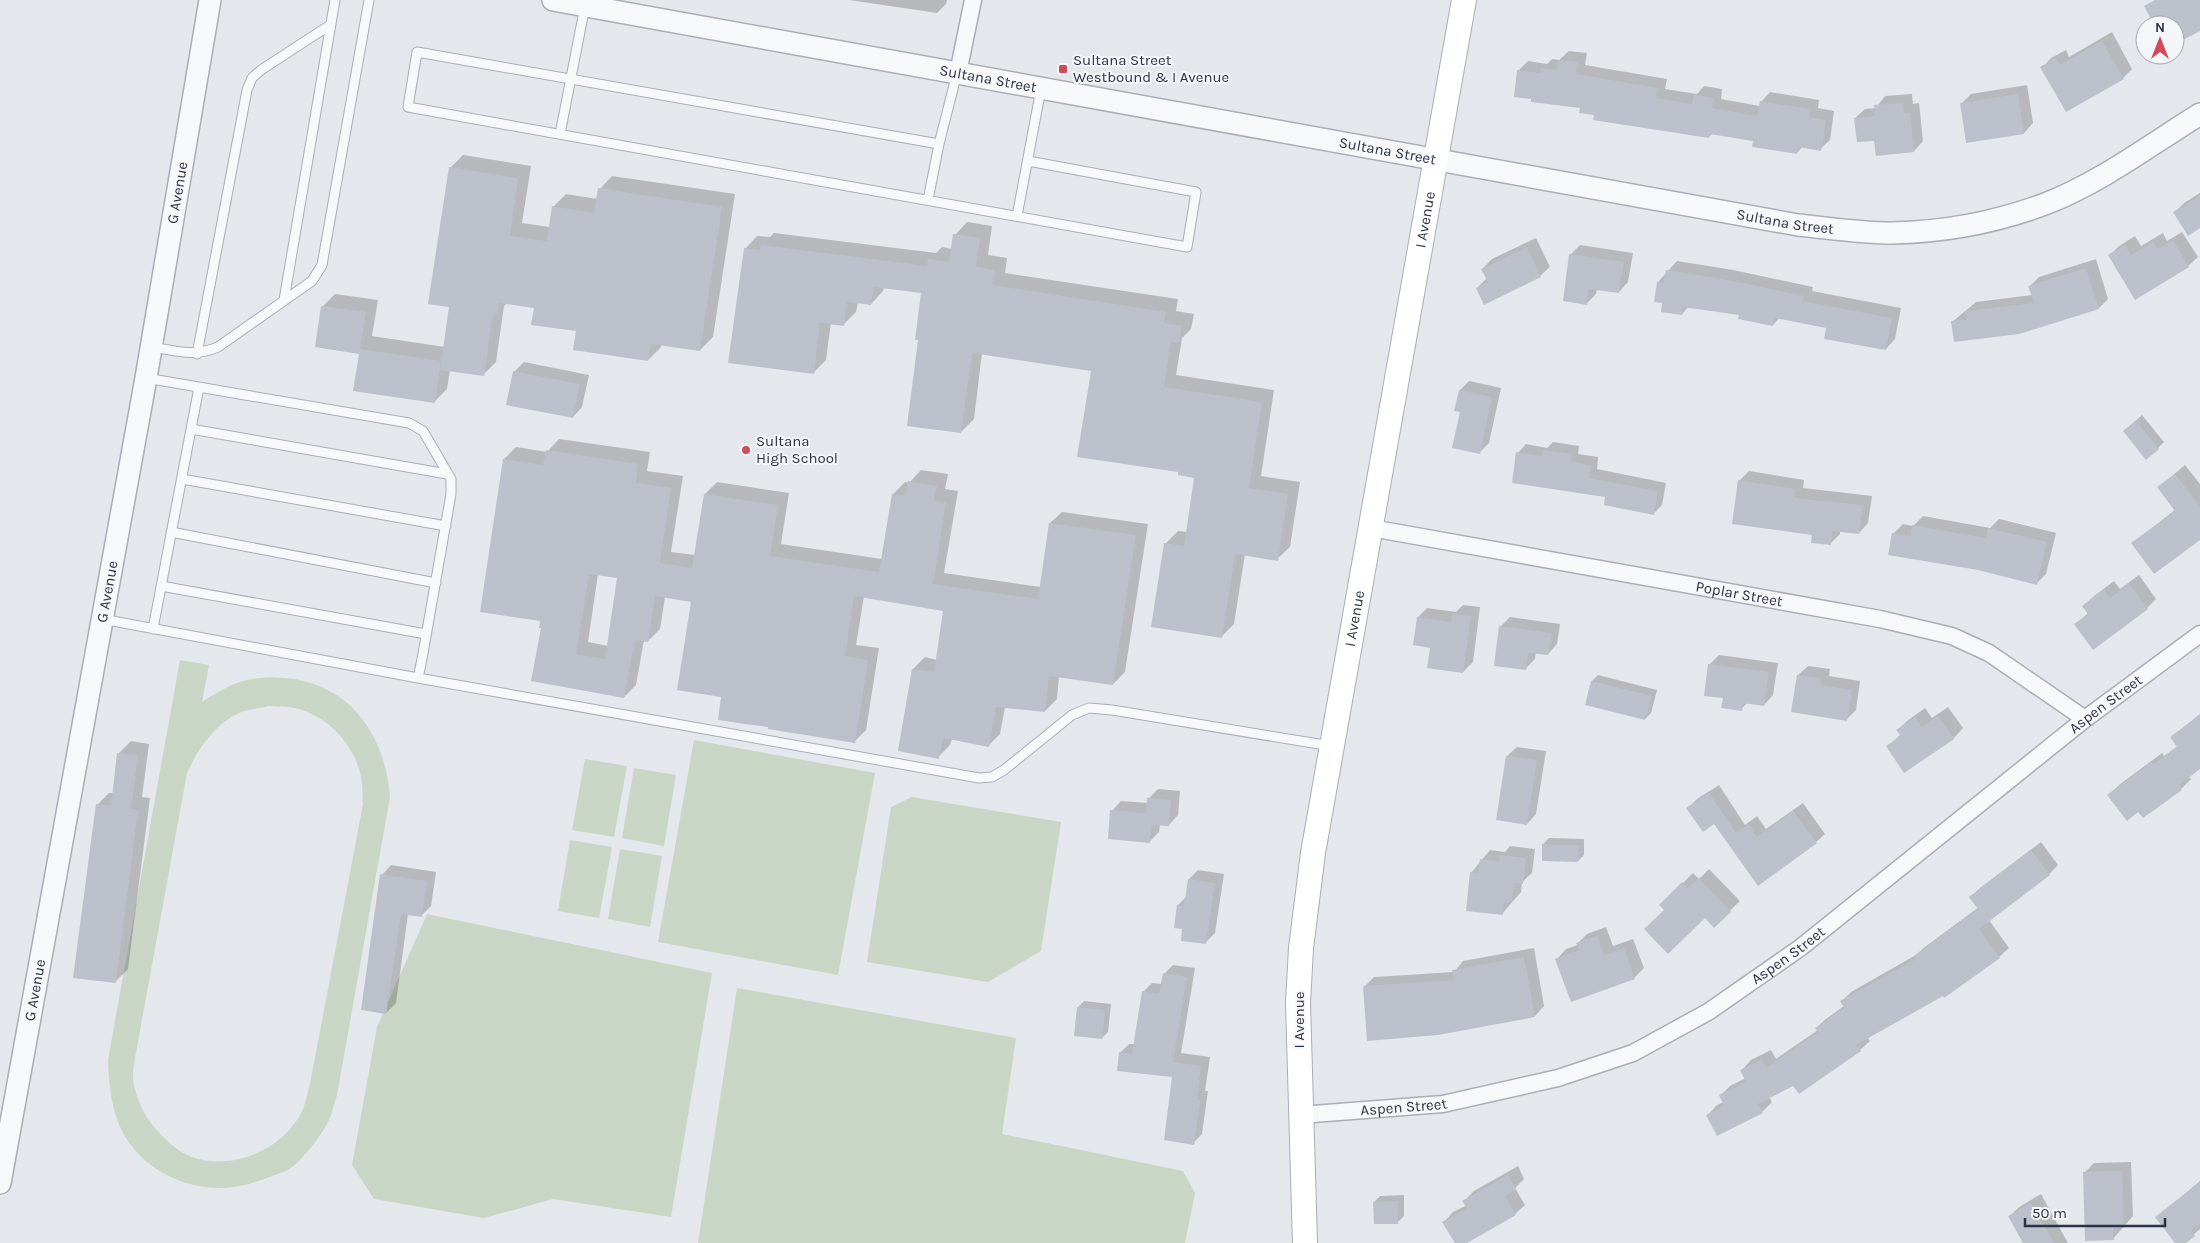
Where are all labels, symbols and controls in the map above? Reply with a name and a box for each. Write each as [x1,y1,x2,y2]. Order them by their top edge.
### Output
north arrow [2135,15,2185,65]
text: N [2155,19,2165,36]
place label: Sultana Street Westbound & I Avenue [1073,51,1229,86]
street label: Sultana Street [938,61,1038,96]
marker: Sultana Street Westbound & I Avenue [1057,63,1069,75]
street label: Sultana Street [1337,133,1438,168]
street label: G Avenue [163,160,191,225]
street label: I Avenue [1411,190,1439,250]
street label: Sultana Street [1735,205,1835,238]
place label: Sultana High School [756,432,838,467]
marker: Sultana High School [740,444,752,456]
street label: G Avenue [93,559,122,624]
street label: Poplar Street [1694,577,1784,610]
street label: I Avenue [1341,589,1368,648]
street label: Aspen Street [2065,671,2146,737]
street label: Aspen Street [1748,922,1829,988]
street label: G Avenue [21,958,49,1023]
street label: I Avenue [1290,991,1308,1049]
street label: Aspen Street [1360,1094,1449,1119]
scale bar [2025,1196,2165,1228]
text: 50 m [2032,1204,2067,1222]

